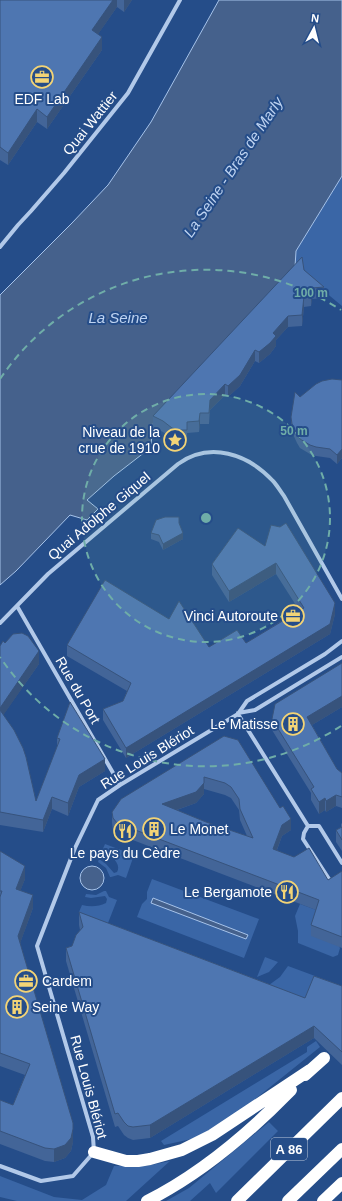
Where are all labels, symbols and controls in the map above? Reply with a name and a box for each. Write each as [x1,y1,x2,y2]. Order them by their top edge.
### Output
north arrow [294,8,334,48]
text: N [311,12,320,25]
office icon: EDF Lab [29,64,55,90]
street label: Quai Wattier [59,88,121,158]
place label: EDF Lab [14,91,70,107]
water label: La Seine - Bras de Marly [180,93,287,240]
text: 100 m [294,286,328,300]
water label: La Seine [88,309,148,326]
place label: Niveau de la crue de 1910 [78,424,160,456]
text: 50 m [280,424,308,438]
place icon: Niveau de la crue de 1910 [162,427,188,453]
street label: Quai Adolphe Giquel [45,469,153,563]
centre of rings [199,511,213,525]
office icon: Vinci Autoroute [280,603,306,629]
place label: Vinci Autoroute [184,608,278,624]
street label: Rue du Port [52,654,104,726]
building icon: Le Matisse [280,711,306,737]
place label: Le Matisse [210,716,278,732]
street label: Rue Louis Blériot [98,722,197,792]
building icon: Le Monet [141,816,167,842]
restaurant icon: Le pays du Cèdre [112,818,138,844]
place label: Le Monet [170,821,228,837]
place label: Le pays du Cèdre [70,845,180,861]
restaurant icon: Le Bergamote [274,879,300,905]
place label: Le Bergamote [184,884,272,900]
office icon: Cardem [13,968,39,994]
place label: Cardem [42,973,92,989]
building icon: Seine Way [4,994,30,1020]
place label: Seine Way [32,999,99,1015]
street label: Rue Louis Blériot [67,1033,111,1141]
road number: A 86 [271,1138,307,1160]

